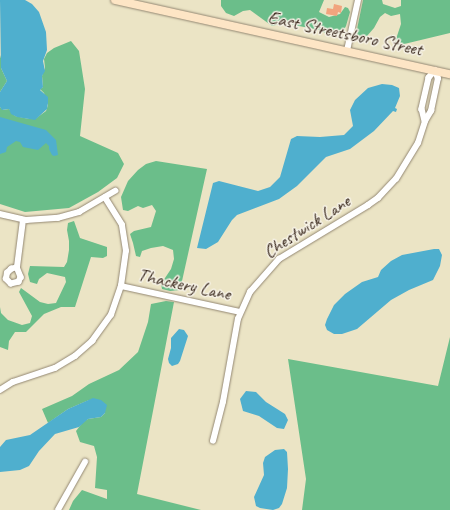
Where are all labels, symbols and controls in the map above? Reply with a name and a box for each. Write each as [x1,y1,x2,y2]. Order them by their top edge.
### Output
street label: East Streetsboro Street [265,6,425,62]
street label: Chestwick Lane [259,190,355,264]
street label: Thackery Lane [135,264,233,306]

